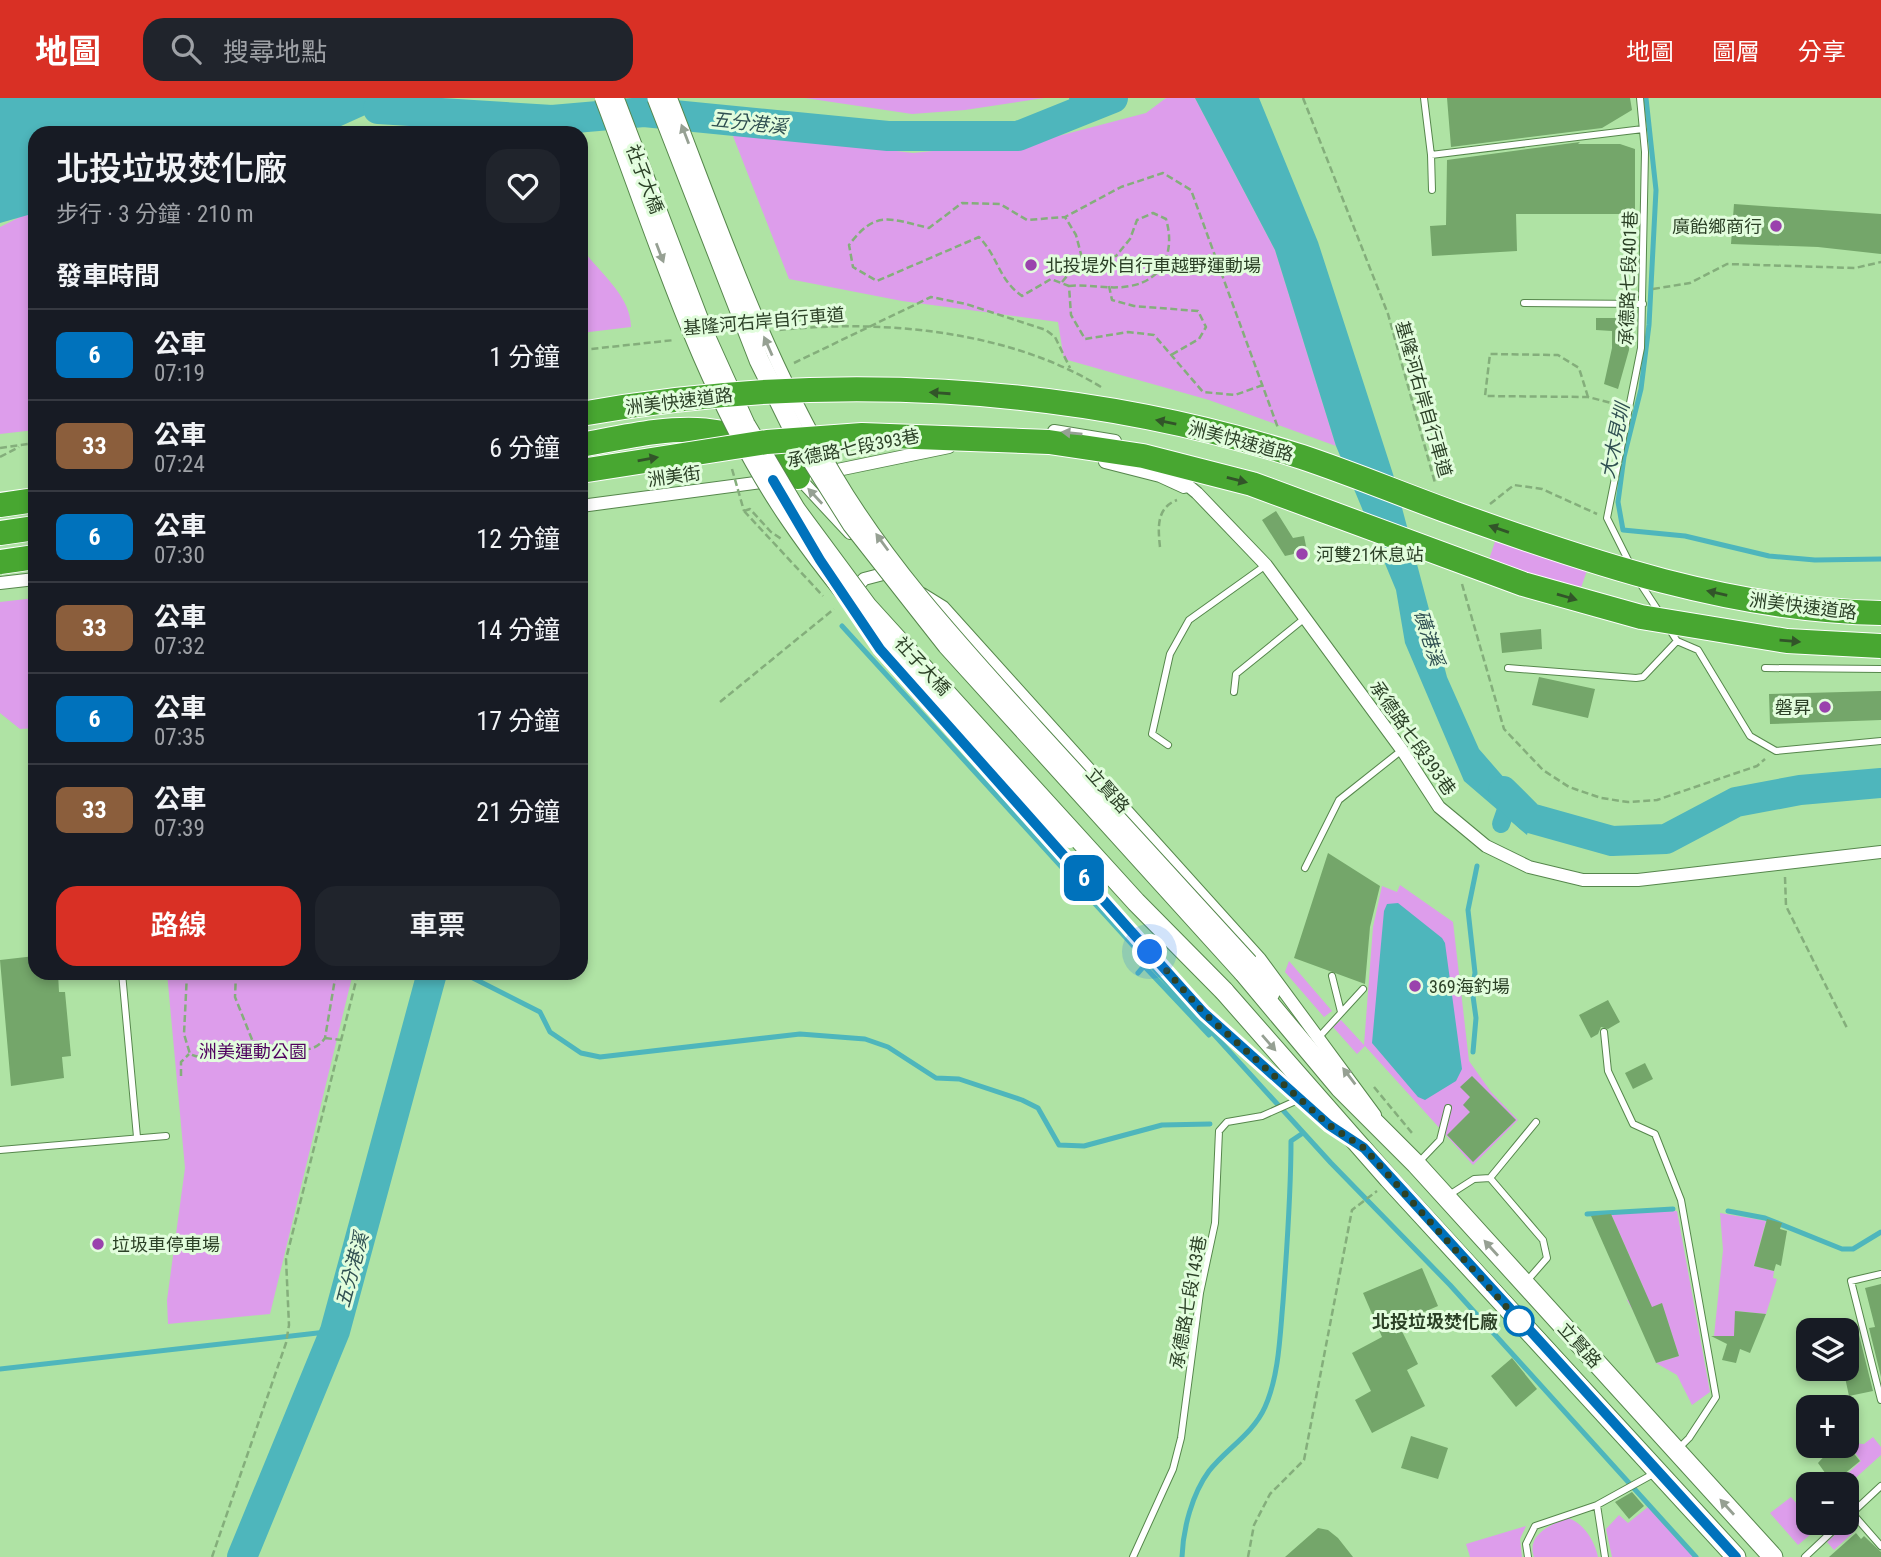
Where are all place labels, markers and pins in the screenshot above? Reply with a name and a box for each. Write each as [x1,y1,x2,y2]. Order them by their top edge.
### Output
place label: 廣飴鄉商行 [1672,216,1762,237]
marker: 廣飴鄉商行 [1768,218,1784,234]
place label: 北投堤外自行車越野運動場 [1045,255,1261,276]
marker: 北投堤外自行車越野運動場 [1023,257,1039,273]
place label: 河雙21休息站 [1316,544,1424,565]
marker: 河雙21休息站 [1294,546,1310,562]
place label: 磐昇 [1775,697,1811,718]
marker: 磐昇 [1817,699,1833,715]
place label: 369海釣場 [1429,976,1510,997]
marker: 369海釣場 [1407,978,1423,994]
place label: 垃圾車停車場 [112,1234,220,1255]
marker: 垃圾車停車場 [90,1236,106,1252]
marker: 北投垃圾焚化廠 [1504,1306,1534,1336]
place label: 北投垃圾焚化廠 [1372,1311,1498,1332]

